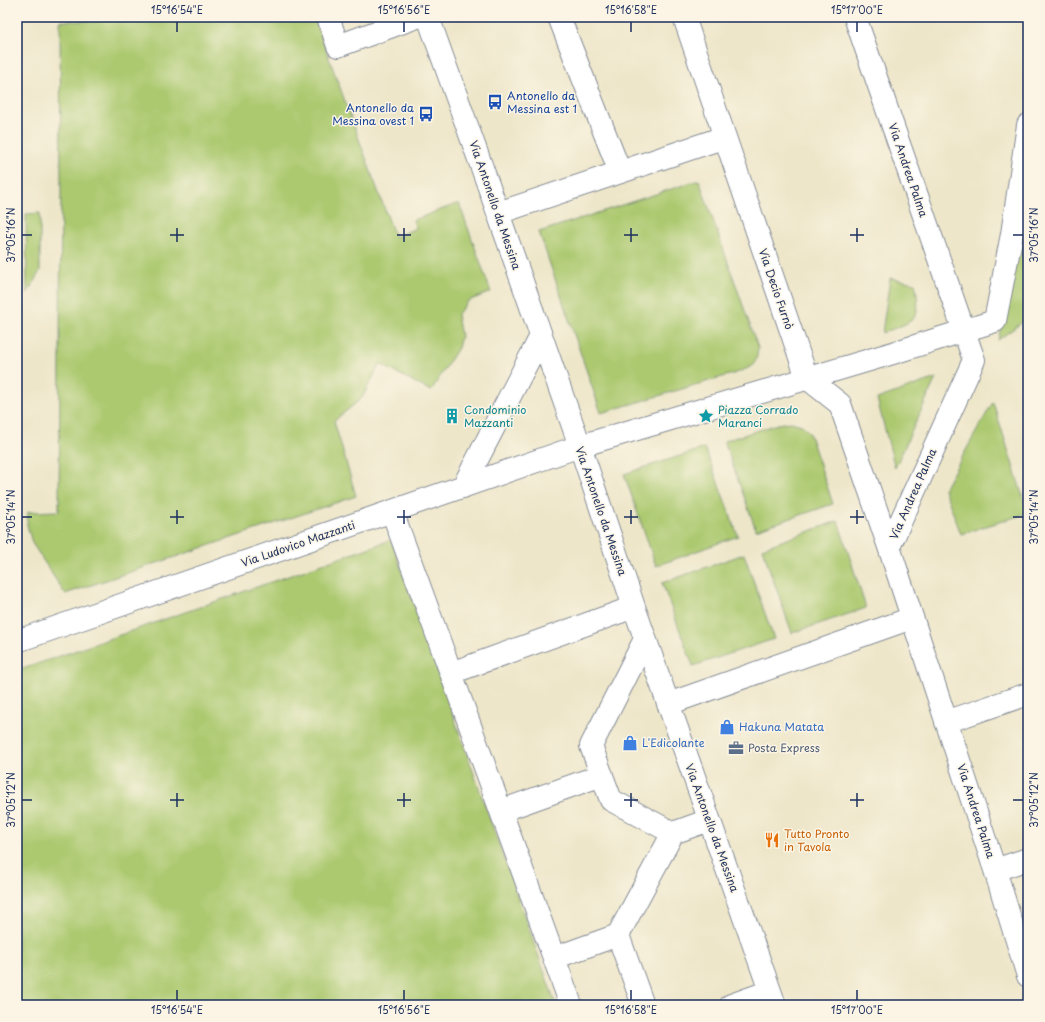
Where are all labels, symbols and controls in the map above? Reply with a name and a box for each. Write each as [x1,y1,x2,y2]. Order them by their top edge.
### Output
text: 15°16'54"E [151,2,203,17]
text: 15°16'56"E [378,2,430,17]
text: 15°16'58"E [605,2,657,17]
text: 15°17'00"E [831,2,883,17]
place label: Antonello da Messina est 1 [507,87,577,117]
bus stop icon: Antonello da Messina est 1 [486,93,504,111]
place label: Antonello da Messina ovest 1 [332,99,414,129]
bus stop icon: Antonello da Messina ovest 1 [417,105,435,123]
street label: Via Andrea Palma [884,121,933,219]
street label: Via Antonello da Messina [465,138,526,272]
text: 37°05'16"N [3,207,18,263]
text: 37°05'16"N [1026,207,1041,263]
street label: Via Decio Furnò [755,246,798,332]
place label: Condominio Mazzanti [464,401,526,431]
place label: Piazza Corrado Maranci [718,401,798,431]
building icon: Condominio Mazzanti [443,407,461,425]
place icon: Piazza Corrado Maranci [697,407,715,425]
street label: Via Antonello da Messina [571,444,632,578]
street label: Via Andrea Palma [885,445,940,542]
text: 37°05'14"N [3,489,18,544]
text: 37°05'14"N [1026,489,1041,544]
street label: Via Ludovico Mazzanti [238,516,357,571]
shop icon: Hakuna Matata [718,718,736,736]
place label: Hakuna Matata [739,718,824,735]
shop icon: L'Edicolante [621,734,639,752]
place label: L'Edicolante [642,734,705,751]
office icon: Posta Express [727,739,745,757]
place label: Posta Express [748,739,820,756]
street label: Via Antonello da Messina [681,761,744,895]
street label: Via Andrea Palma [953,761,1000,860]
text: 37°05'12"N [3,772,18,828]
text: 37°05'12"N [1026,772,1041,828]
place label: Tutto Pronto in Tavola [784,825,849,855]
restaurant icon: Tutto Pronto in Tavola [763,831,781,849]
text: 15°16'54"E [151,1002,203,1017]
text: 15°16'56"E [378,1002,430,1017]
text: 15°16'58"E [605,1002,657,1017]
text: 15°17'00"E [831,1002,883,1017]

